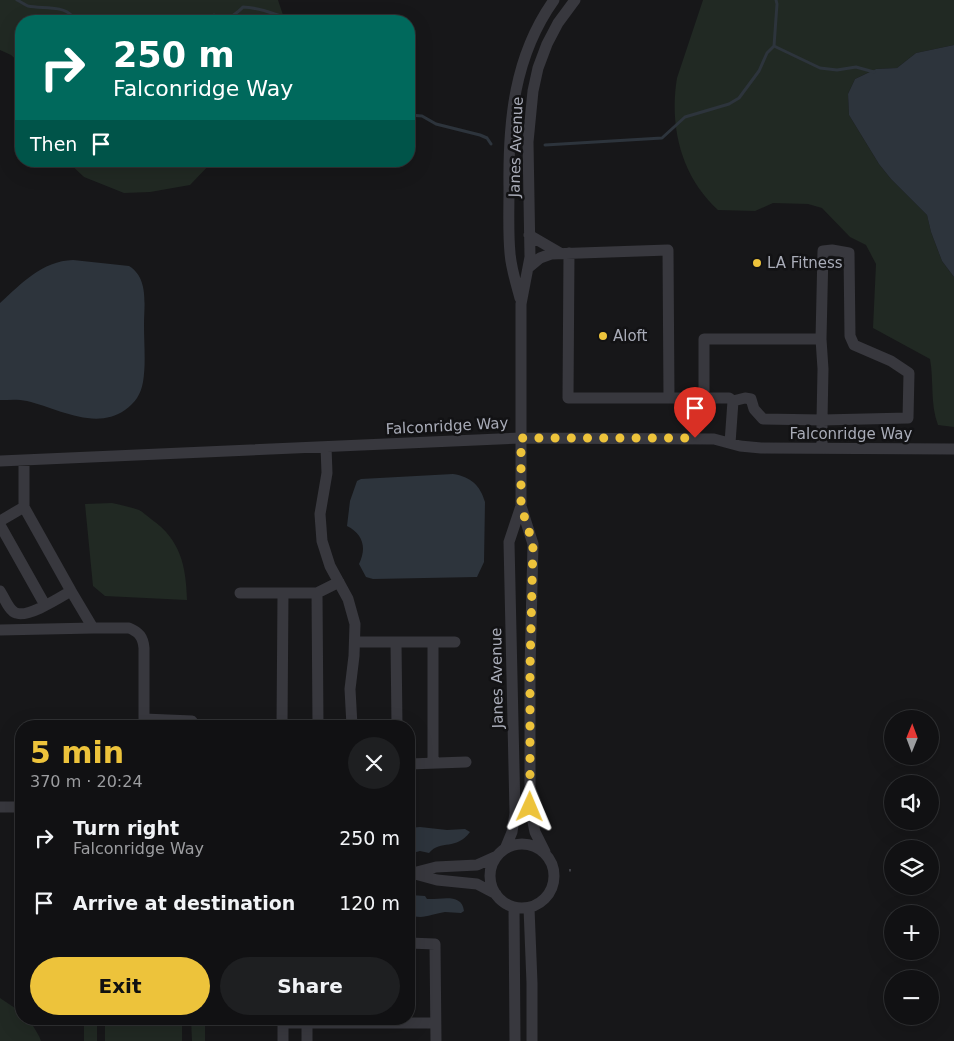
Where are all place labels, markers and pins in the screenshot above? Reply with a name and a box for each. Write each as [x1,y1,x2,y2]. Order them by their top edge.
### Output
place label: LA Fitness [767,254,843,272]
marker: LA Fitness [751,257,763,269]
place label: Aloft [613,327,648,345]
marker: Aloft [597,330,609,342]
pin [674,387,716,438]

